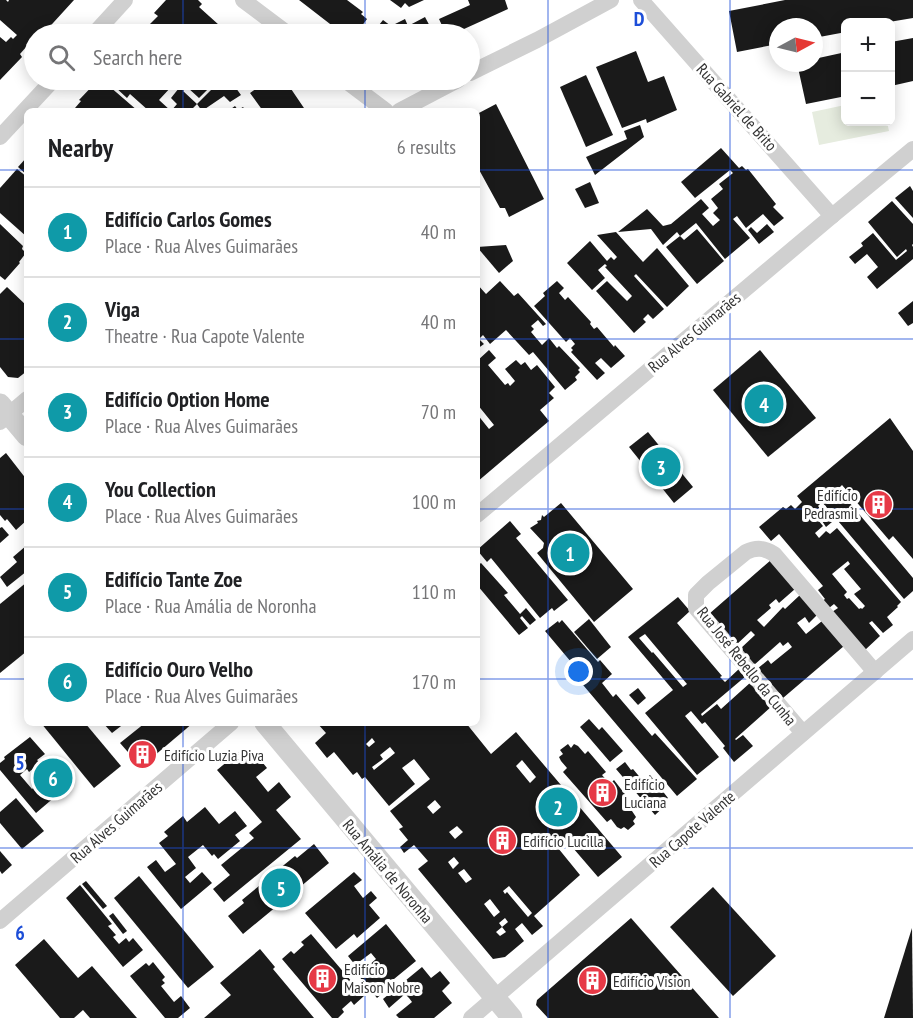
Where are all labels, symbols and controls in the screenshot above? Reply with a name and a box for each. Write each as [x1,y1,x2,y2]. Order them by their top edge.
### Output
text: D [634,6,645,32]
north arrow [769,18,823,72]
map controls [841,18,895,126]
button: + [841,18,895,72]
search box [24,24,480,90]
icon: search [45,41,78,74]
text: Search here [93,43,182,71]
street label: Rua Gabriel de Brito [693,59,782,155]
button: − [841,72,895,126]
text: Nearby [48,131,113,164]
text: 6 results [397,134,456,160]
text: Edifício Carlos Gomes [105,205,272,233]
text: 1 [63,219,72,245]
text: 40 m [421,219,456,245]
text: Place · Rua Alves Guimarães [105,233,298,259]
street label: Rua Alves Guimarães [644,287,744,377]
text: Viga [105,295,140,323]
text: 2 [63,309,72,335]
text: 40 m [421,309,456,335]
text: Theatre · Rua Capote Valente [105,323,305,349]
pin: 4 [744,382,783,426]
text: Edifício Option Home [105,385,270,413]
text: 3 [63,399,72,425]
text: 70 m [421,399,456,425]
text: Place · Rua Alves Guimarães [105,413,298,439]
pin: 3 [642,444,680,490]
text: You Collection [105,475,216,503]
place label: Edifício Pedrasmil [804,485,858,523]
building icon: Edifício Pedrasmil [863,488,895,520]
text: 4 [63,489,72,515]
text: 100 m [412,489,456,515]
text: Place · Rua Alves Guimarães [105,503,298,529]
pin: 1 [550,530,590,576]
text: Edifício Tante Zoe [105,565,242,593]
text: 5 [63,579,72,605]
text: 110 m [412,579,456,605]
text: Place · Rua Amália de Noronha [105,593,316,619]
street label: Rua José Rebello da Cunha [693,603,801,729]
text: Edifício Ouro Velho [105,655,253,683]
your location [564,657,593,686]
text: 6 [63,669,72,695]
text: 170 m [412,669,456,695]
text: Place · Rua Alves Guimarães [105,683,298,709]
building icon: Edifício Luzia Piva [127,739,159,771]
place label: Edifício Luzia Piva [164,745,264,765]
text: 5 [15,750,25,776]
pin: 6 [34,756,72,800]
place label: Edifício Luciana [624,774,666,812]
street label: Rua Alves Guimarães [66,777,166,867]
building icon: Edifício Luciana [587,777,619,809]
pin: 2 [538,784,578,830]
street label: Rua Capote Valente [645,786,739,872]
street label: Rua Amália de Noronha [339,815,437,927]
building icon: Edifício Lucilla [486,825,518,857]
place label: Edifício Lucilla [523,831,604,851]
pin: 5 [262,866,300,910]
text: 6 [15,920,25,946]
place label: Edifício Maison Nobre [344,959,420,997]
building icon: Edifício Maison Nobre [307,962,339,994]
building icon: Edifício Vision [576,965,608,997]
place label: Edifício Vision [613,971,691,991]

